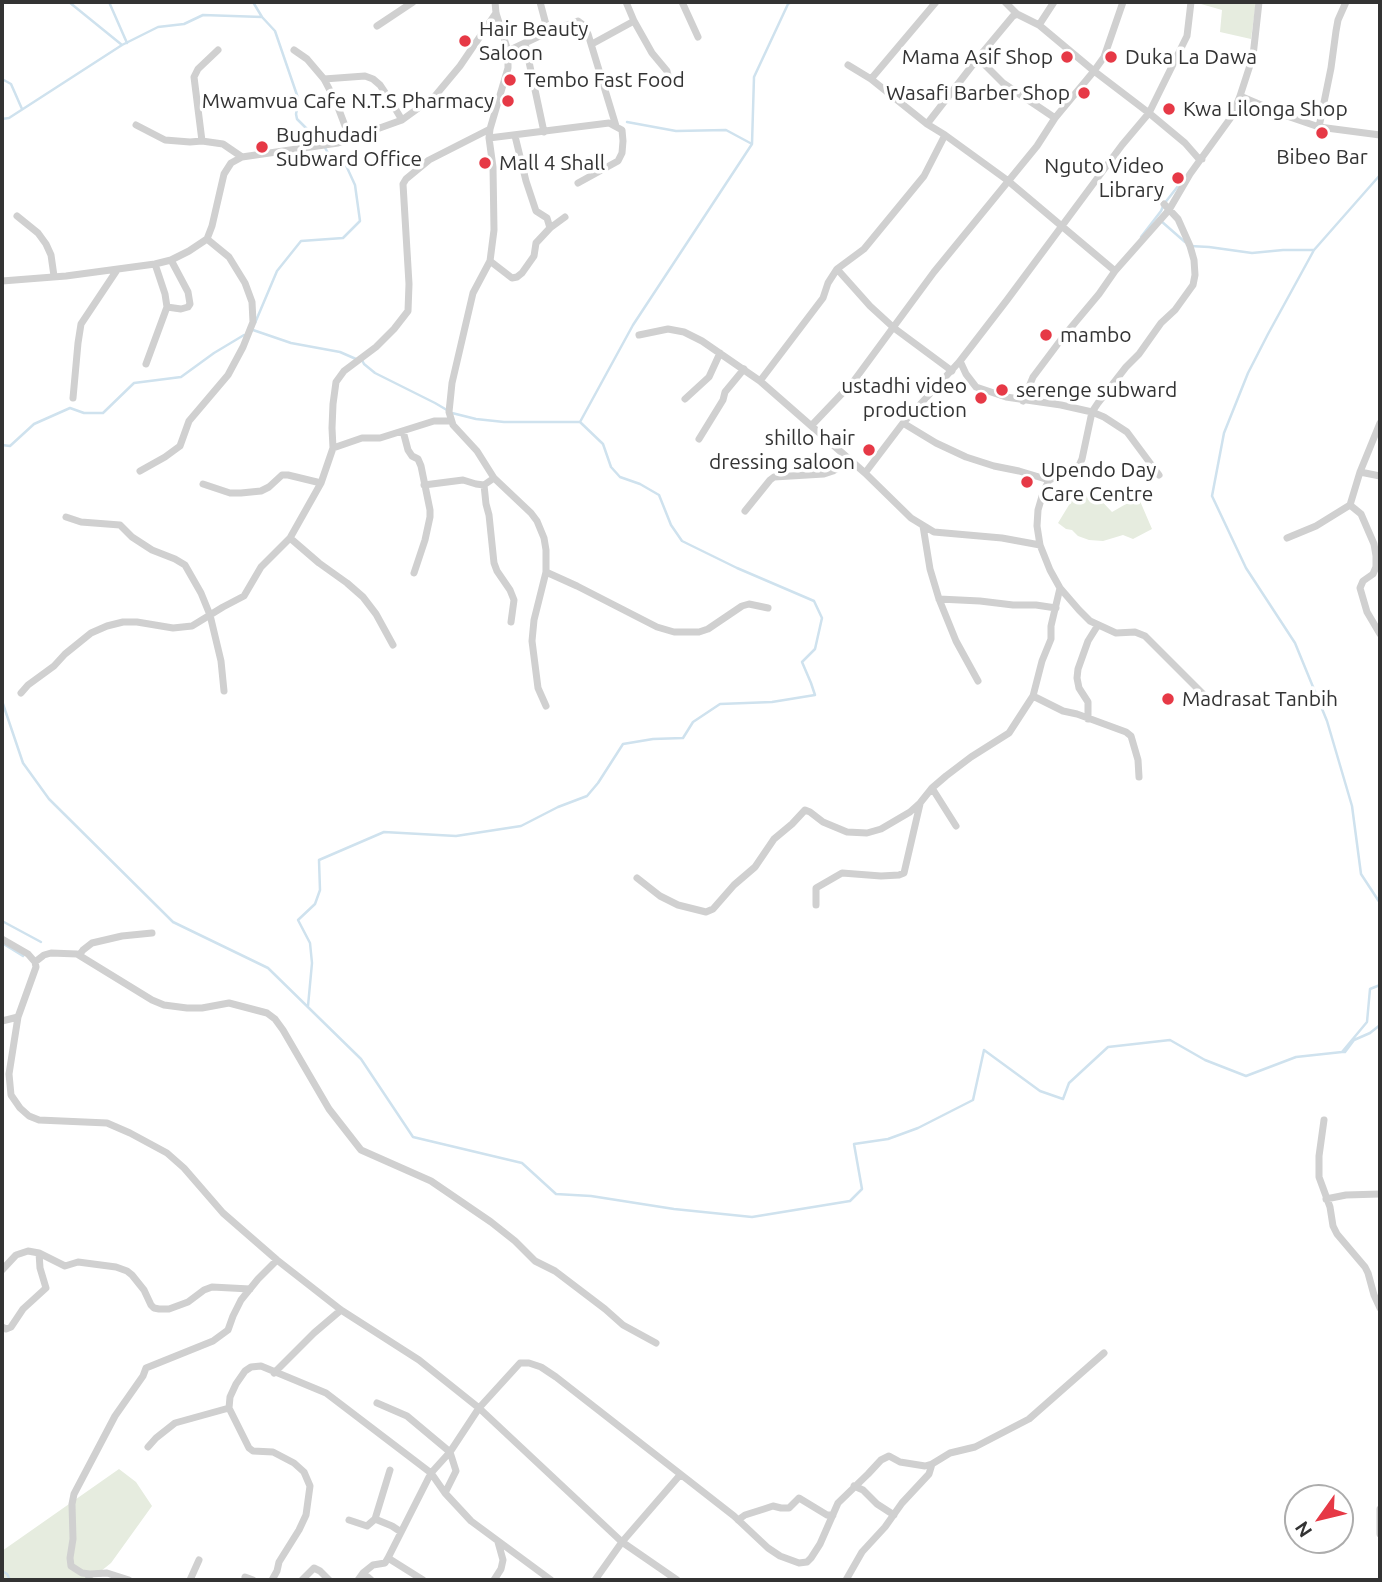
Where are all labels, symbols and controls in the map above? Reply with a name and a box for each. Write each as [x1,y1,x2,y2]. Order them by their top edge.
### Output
place label: Hair Beauty Saloon [479,16,588,66]
marker: Hair Beauty Saloon [457,33,473,49]
place label: Mama Asif Shop [902,44,1053,70]
place label: Duka La Dawa [1125,44,1257,70]
marker: Mama Asif Shop [1059,49,1075,65]
marker: Duka La Dawa [1103,49,1119,65]
place label: Tembo Fast Food [524,67,685,93]
marker: Tembo Fast Food [502,72,518,88]
place label: Wasafi Barber Shop [886,80,1070,106]
marker: Wasafi Barber Shop [1076,85,1092,101]
place label: Mwamvua Cafe N.T.S Pharmacy [202,88,494,114]
marker: Mwamvua Cafe N.T.S Pharmacy [500,93,516,109]
place label: Kwa Lilonga Shop [1183,96,1348,122]
marker: Kwa Lilonga Shop [1161,101,1177,117]
place label: Bughudadi Subward Office [276,122,422,172]
marker: Bibeo Bar [1314,125,1330,141]
marker: Bughudadi Subward Office [254,139,270,155]
place label: Bibeo Bar [1276,144,1368,170]
place label: Mall 4 Shall [499,150,605,176]
place label: Nguto Video Library [1044,153,1164,203]
marker: Mall 4 Shall [477,155,493,171]
marker: Nguto Video Library [1170,170,1186,186]
place label: mambo [1060,322,1132,348]
marker: mambo [1038,327,1054,343]
place label: ustadhi video production [841,373,967,423]
place label: serenge subward [1016,377,1177,403]
marker: serenge subward [994,382,1010,398]
marker: ustadhi video production [973,390,989,406]
place label: shillo hair dressing saloon [709,425,855,475]
marker: shillo hair dressing saloon [861,442,877,458]
place label: Upendo Day Care Centre [1041,457,1156,507]
marker: Upendo Day Care Centre [1019,474,1035,490]
place label: Madrasat Tanbih [1182,686,1338,712]
marker: Madrasat Tanbih [1160,691,1176,707]
north arrow [1284,1484,1354,1554]
text: N [1290,1518,1316,1542]

